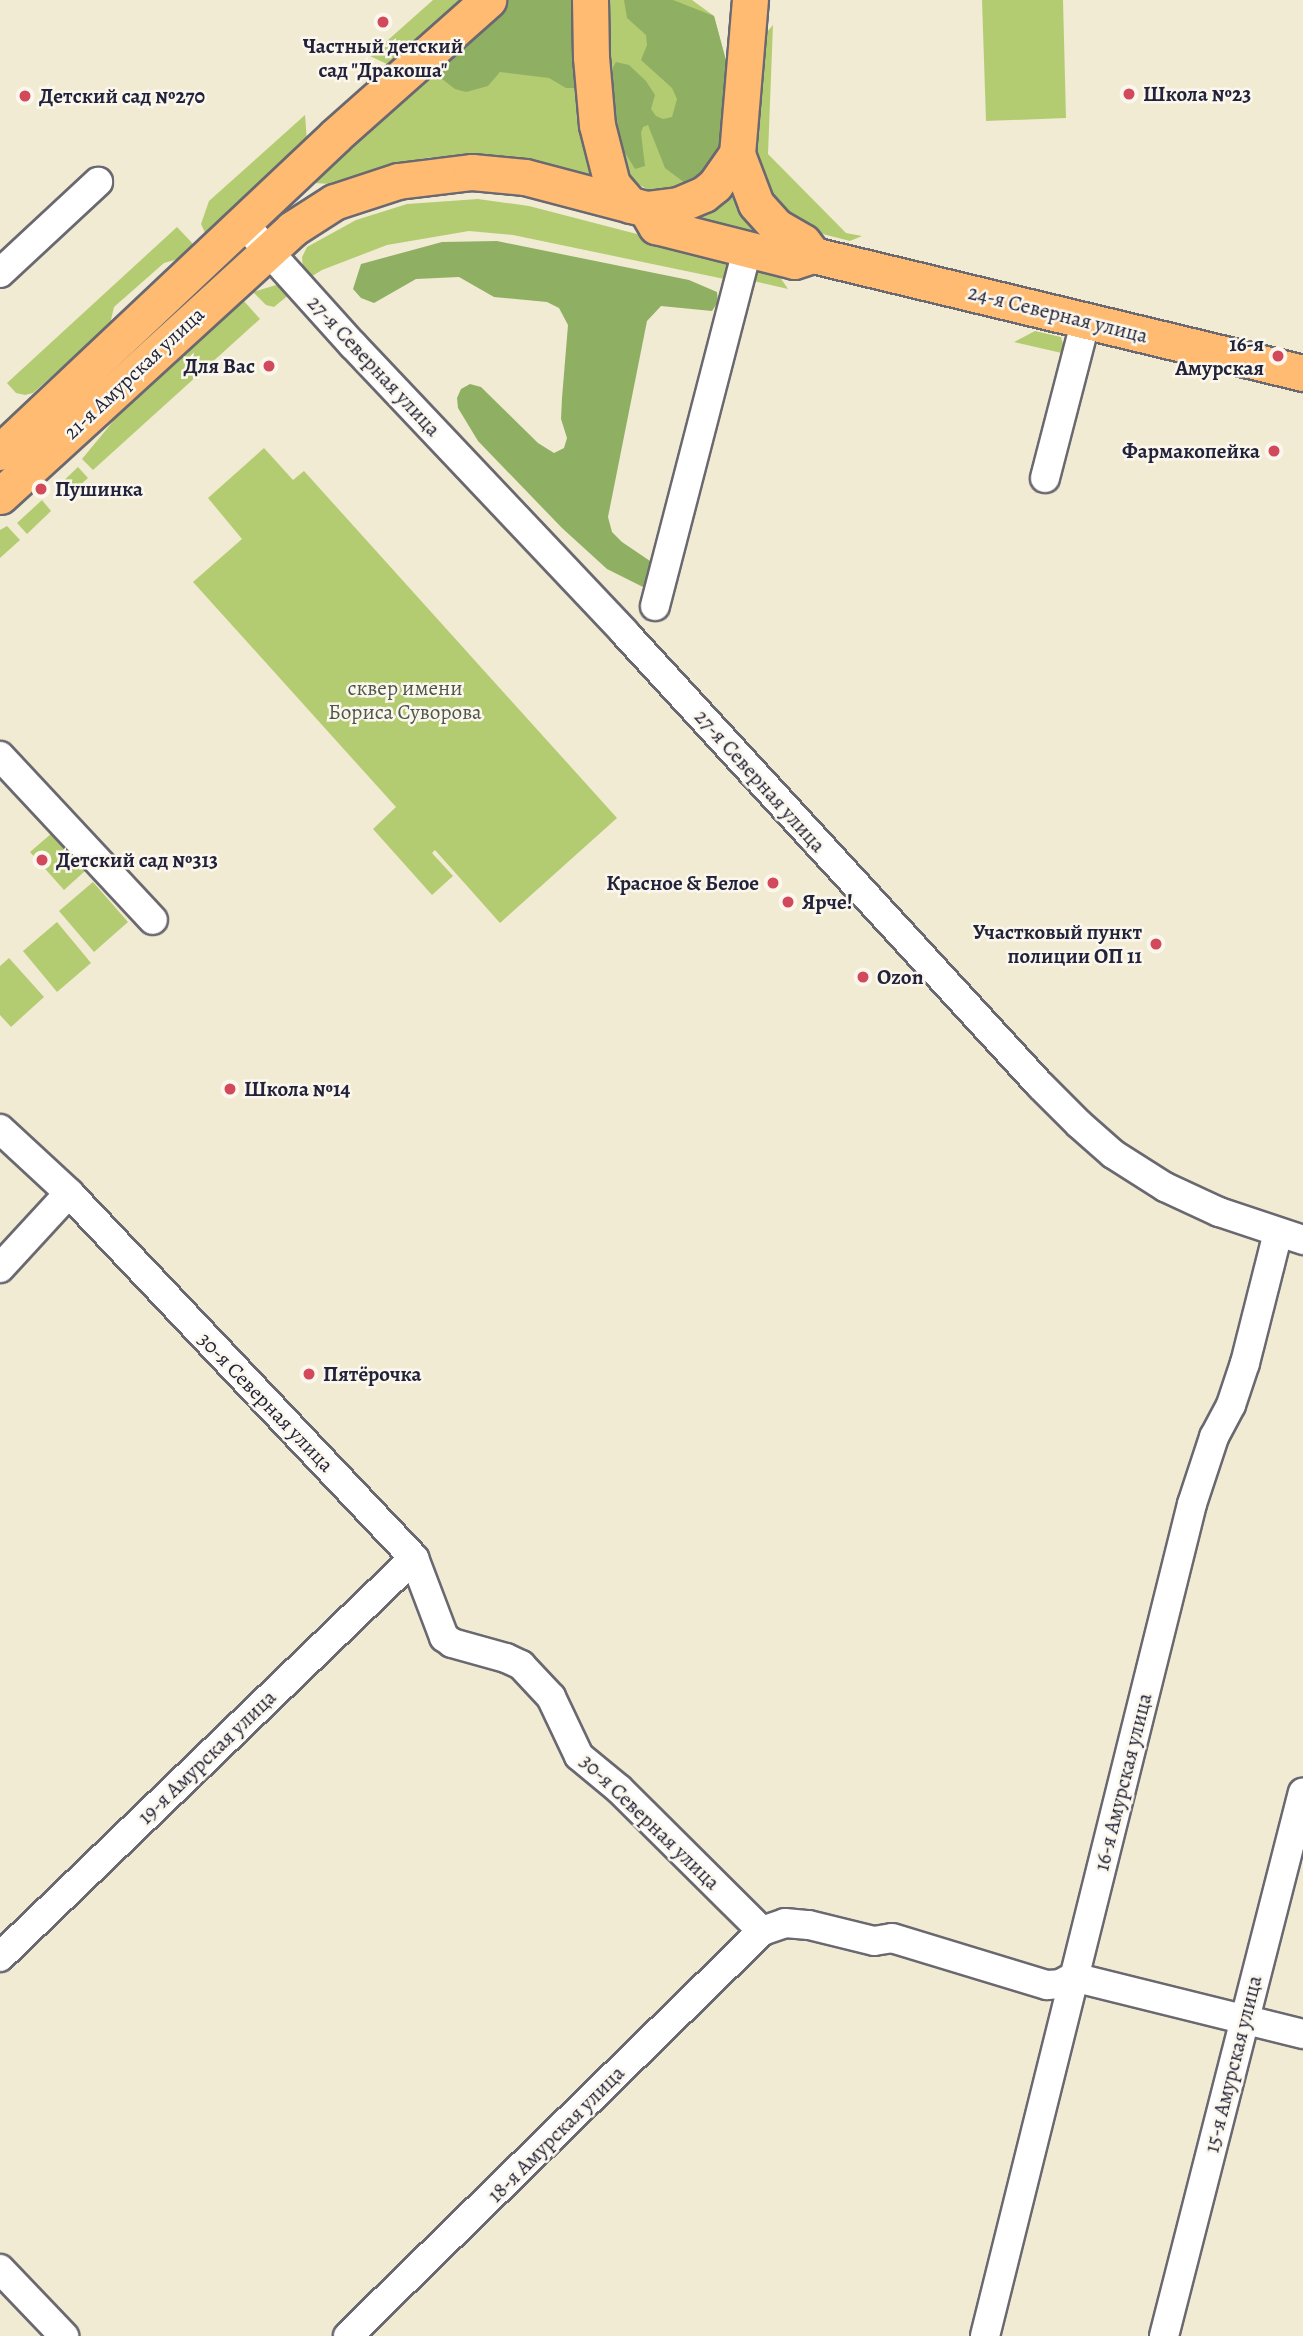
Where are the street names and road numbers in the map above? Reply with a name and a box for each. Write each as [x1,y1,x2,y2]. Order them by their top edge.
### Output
street label: 24-я Северная улица [966,280,1150,348]
street label: 27-я Северная улица [302,290,446,442]
street label: 21-я Амурская улица [59,301,209,445]
street label: 27-я Северная улица [689,704,831,858]
street label: 30-я Северная улица [193,1327,339,1477]
street label: 19-я Амурская улица [133,1685,281,1829]
street label: 16-я Амурская улица [1089,1690,1157,1874]
street label: 30-я Северная улица [575,1749,725,1895]
street label: 15-я Амурская улица [1199,1973,1267,2155]
street label: 18-я Амурская улица [482,2060,630,2208]

